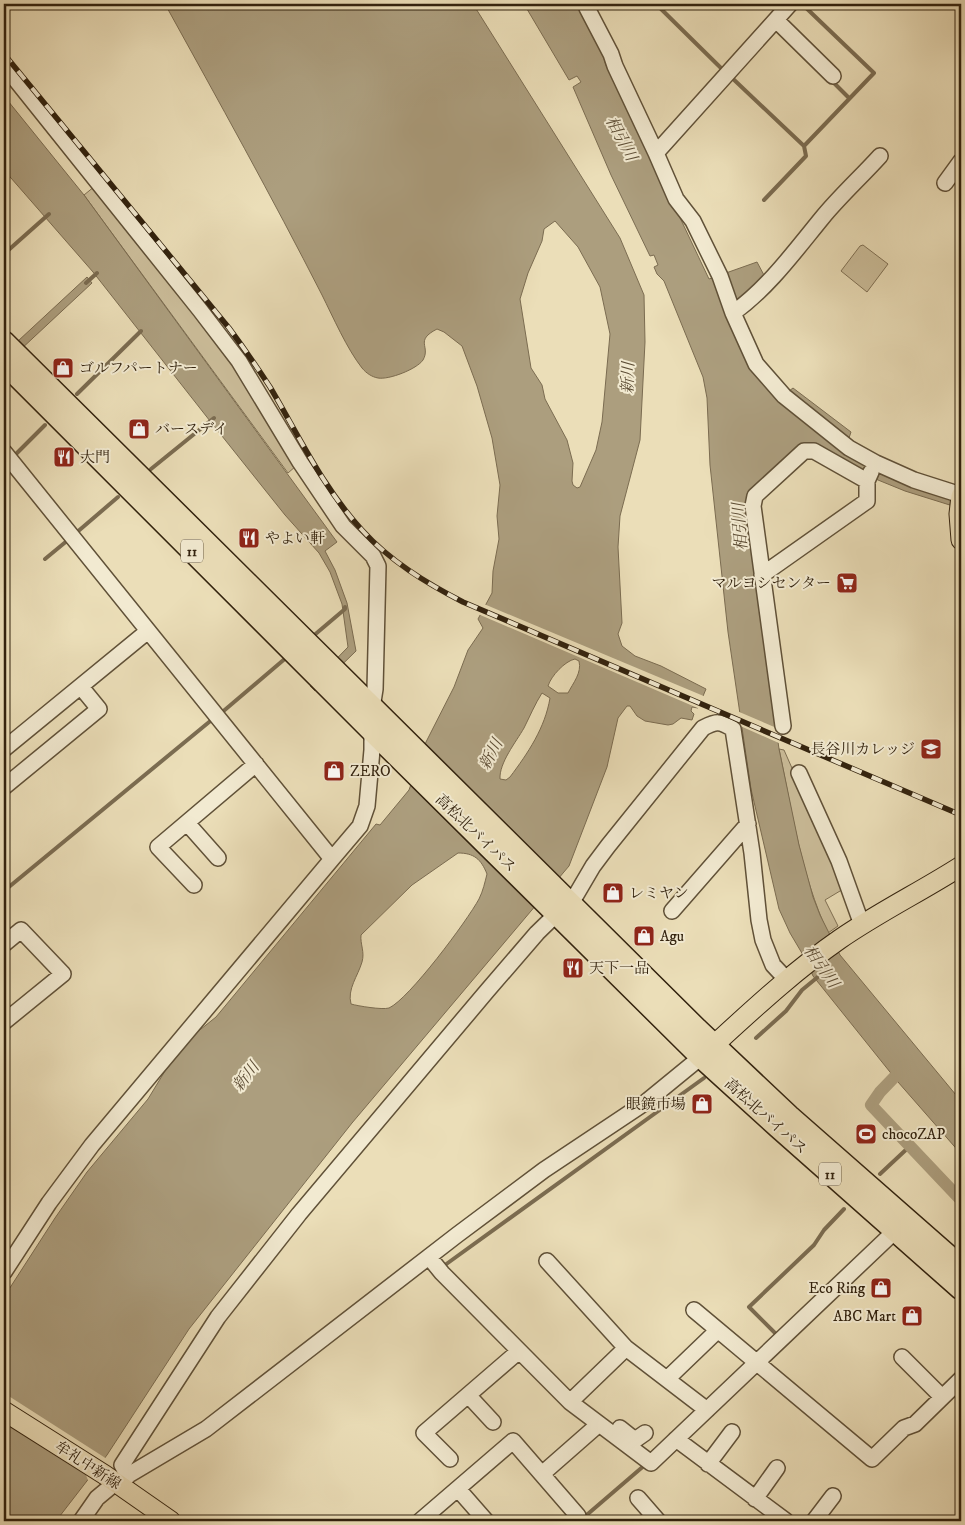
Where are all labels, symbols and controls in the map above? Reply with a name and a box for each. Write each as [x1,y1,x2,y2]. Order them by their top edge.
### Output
water label: 相引川 [601,113,642,166]
shop icon: ゴルフパートナー [51,356,75,380]
place label: ゴルフパートナー [79,359,198,378]
water label: 新川 [617,360,639,394]
shop icon: バースデイ [127,417,151,441]
place label: バースデイ [155,420,228,439]
restaurant icon: 大門 [52,445,76,469]
place label: 大門 [80,448,110,467]
water label: 相引川 [728,500,752,552]
restaurant icon: やよい軒 [237,526,261,550]
place label: やよい軒 [265,529,325,548]
road number: 11 [181,540,203,562]
supermarket icon: マルヨシセンター [835,571,859,595]
place label: マルヨシセンター [712,574,831,593]
water label: 新川 [475,734,508,773]
school or university icon: 長谷川カレッジ [919,737,943,761]
place label: 長谷川カレッジ [810,740,915,759]
shop icon: ZERO [322,759,346,783]
place label: ZERO [350,762,391,781]
street label: 高松北バイパス [431,790,520,877]
shop icon: レミヤン [601,881,625,905]
place label: レミヤン [629,884,689,903]
shop icon: Agu [632,924,656,948]
place label: Agu [660,927,684,946]
water label: 相引川 [799,941,844,994]
restaurant icon: 天下一品 [561,956,585,980]
place label: 天下一品 [589,959,649,978]
water label: 新川 [228,1056,265,1095]
street label: 高松北バイパス [720,1074,811,1158]
shop icon: 眼鏡市場 [690,1092,714,1116]
place label: 眼鏡市場 [626,1095,686,1114]
sports icon: chocoZAP [854,1122,878,1146]
place label: chocoZAP [882,1125,945,1144]
road number: 11 [819,1162,841,1186]
shop icon: Eco Ring [869,1276,893,1300]
place label: Eco Ring [808,1279,866,1298]
shop icon: ABC Mart [900,1304,924,1328]
place label: ABC Mart [833,1307,896,1326]
street label: 牟礼中新線 [51,1437,124,1494]

